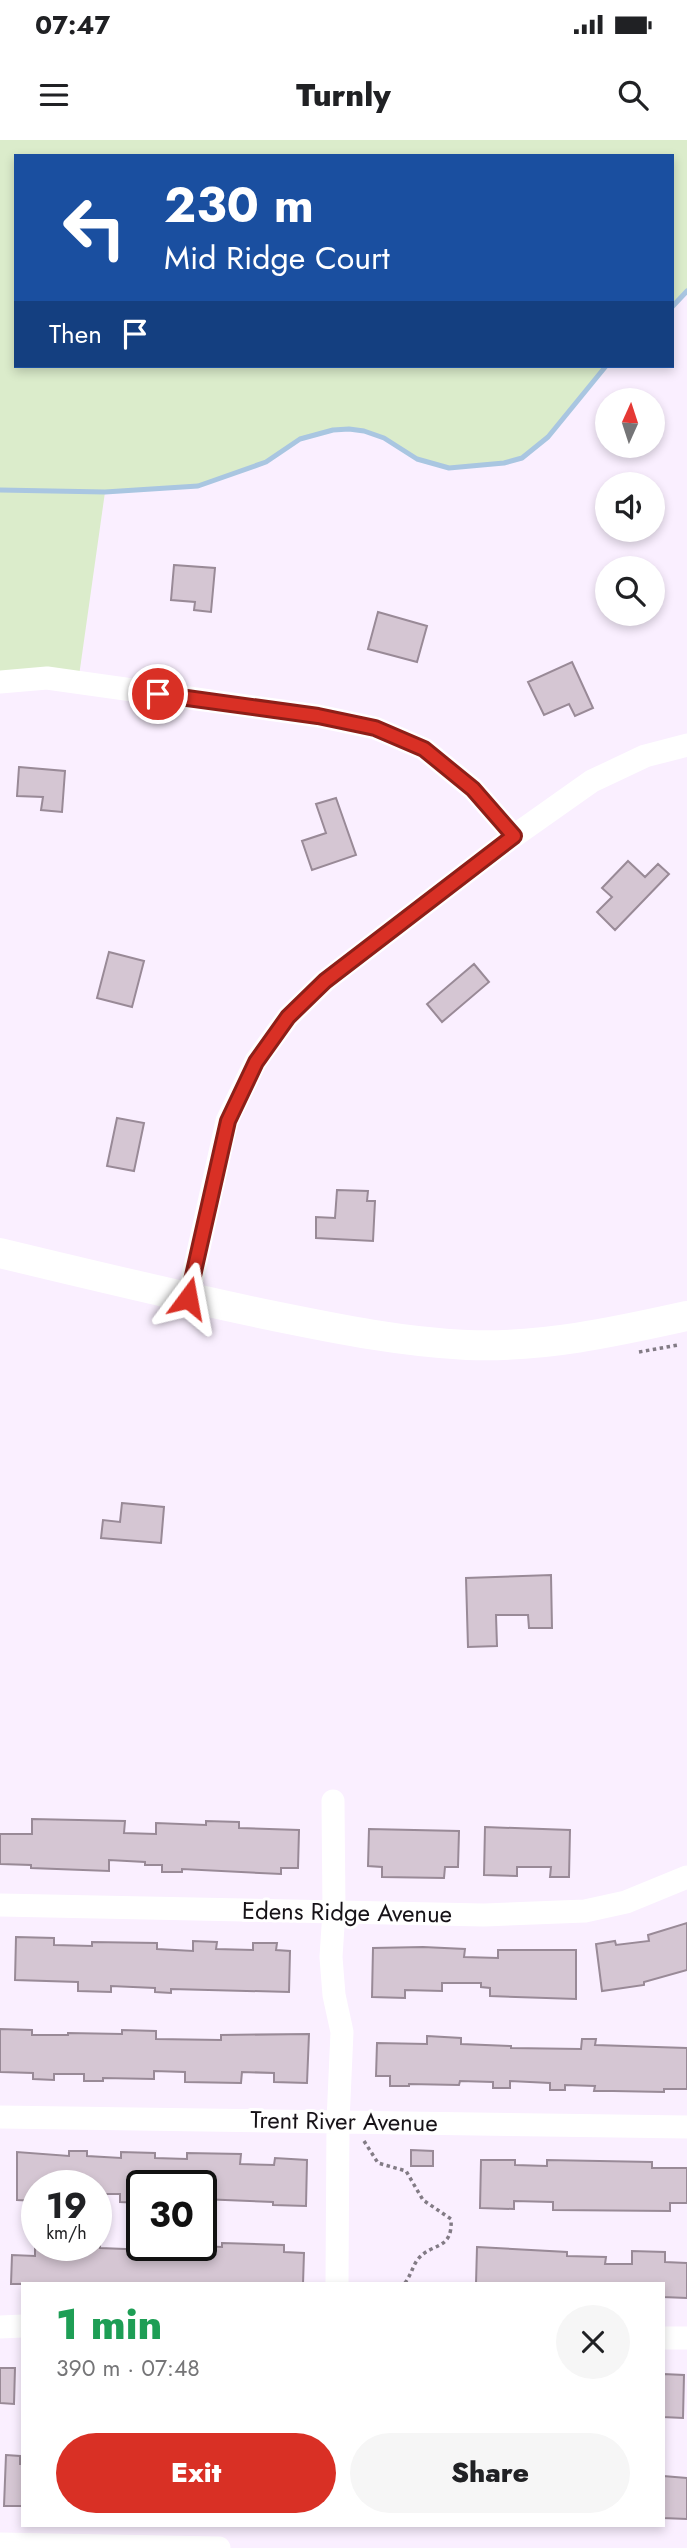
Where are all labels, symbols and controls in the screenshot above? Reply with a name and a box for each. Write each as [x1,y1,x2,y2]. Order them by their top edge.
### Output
text: 07:47 [35,6,110,44]
text: Turnly [296,72,391,118]
icon: menu [35,76,73,114]
icon: search [614,76,652,114]
text: 230 m [164,170,314,240]
icon: left [49,182,140,273]
text: Mid Ridge Court [164,235,390,281]
text: Then [49,315,102,353]
icon: arrive [116,315,154,353]
north arrow [595,388,665,458]
map controls [595,388,665,626]
button: sound [595,472,665,542]
button: search [595,556,665,626]
pin [128,664,188,724]
icon: arrive [139,675,177,713]
position arrow [151,1261,225,1335]
street label: Edens Ridge Avenue [242,1893,452,1931]
street label: Trent River Avenue [250,2102,438,2140]
speed limit sign: 30 [126,2170,217,2261]
text: 19 [46,2181,87,2231]
text: km/h [46,2220,87,2246]
text: 1 min [56,2294,162,2355]
button: close [556,2305,630,2379]
text: 390 m · 07:48 [56,2351,200,2385]
button: Exit [56,2433,336,2513]
button: Share [350,2433,630,2513]

